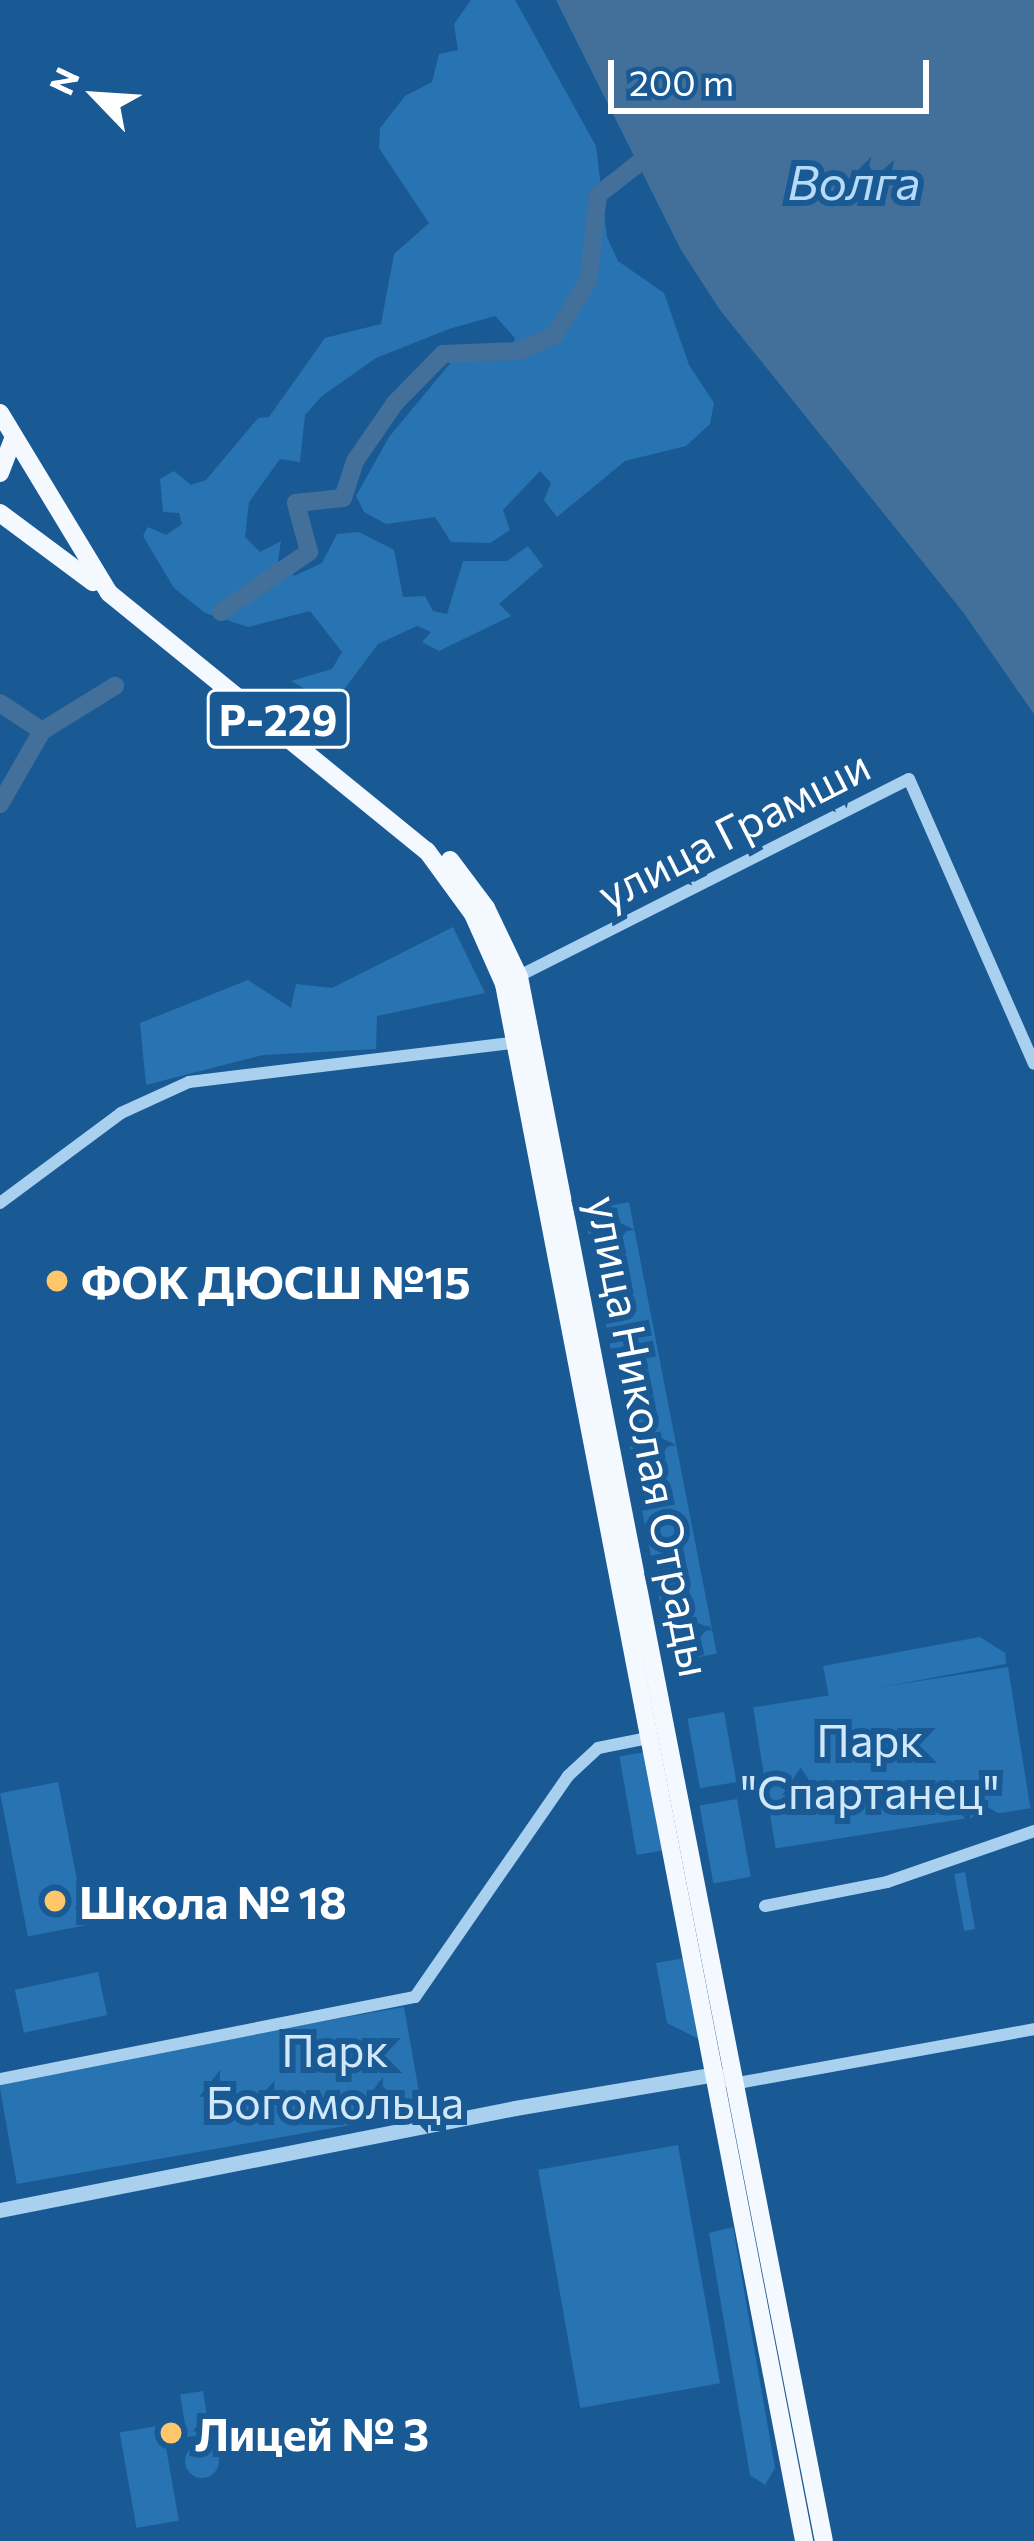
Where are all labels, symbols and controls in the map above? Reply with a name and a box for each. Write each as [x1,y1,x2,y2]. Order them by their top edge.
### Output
north arrow [36,36,156,156]
scale bar [614,36,935,110]
text: 200 m [629,59,734,103]
text: N [39,61,87,100]
water label: Волга [788,152,920,210]
road number: Р-229 [206,683,350,755]
street label: улица Грамши [588,736,878,920]
street label: улица Николая Отрады [578,1191,724,1681]
place label: ФОК ДЮСШ №15 [81,1254,471,1308]
marker: ФОК ДЮСШ №15 [44,1268,70,1294]
park label: Парк "Спартанец" [740,1712,1000,1818]
place label: Школа № 18 [79,1874,347,1928]
marker: Школа № 18 [42,1888,68,1914]
park label: Парк Богомольца [206,2022,464,2128]
place label: Лицей № 3 [195,2406,429,2460]
marker: Лицей № 3 [158,2420,184,2446]

